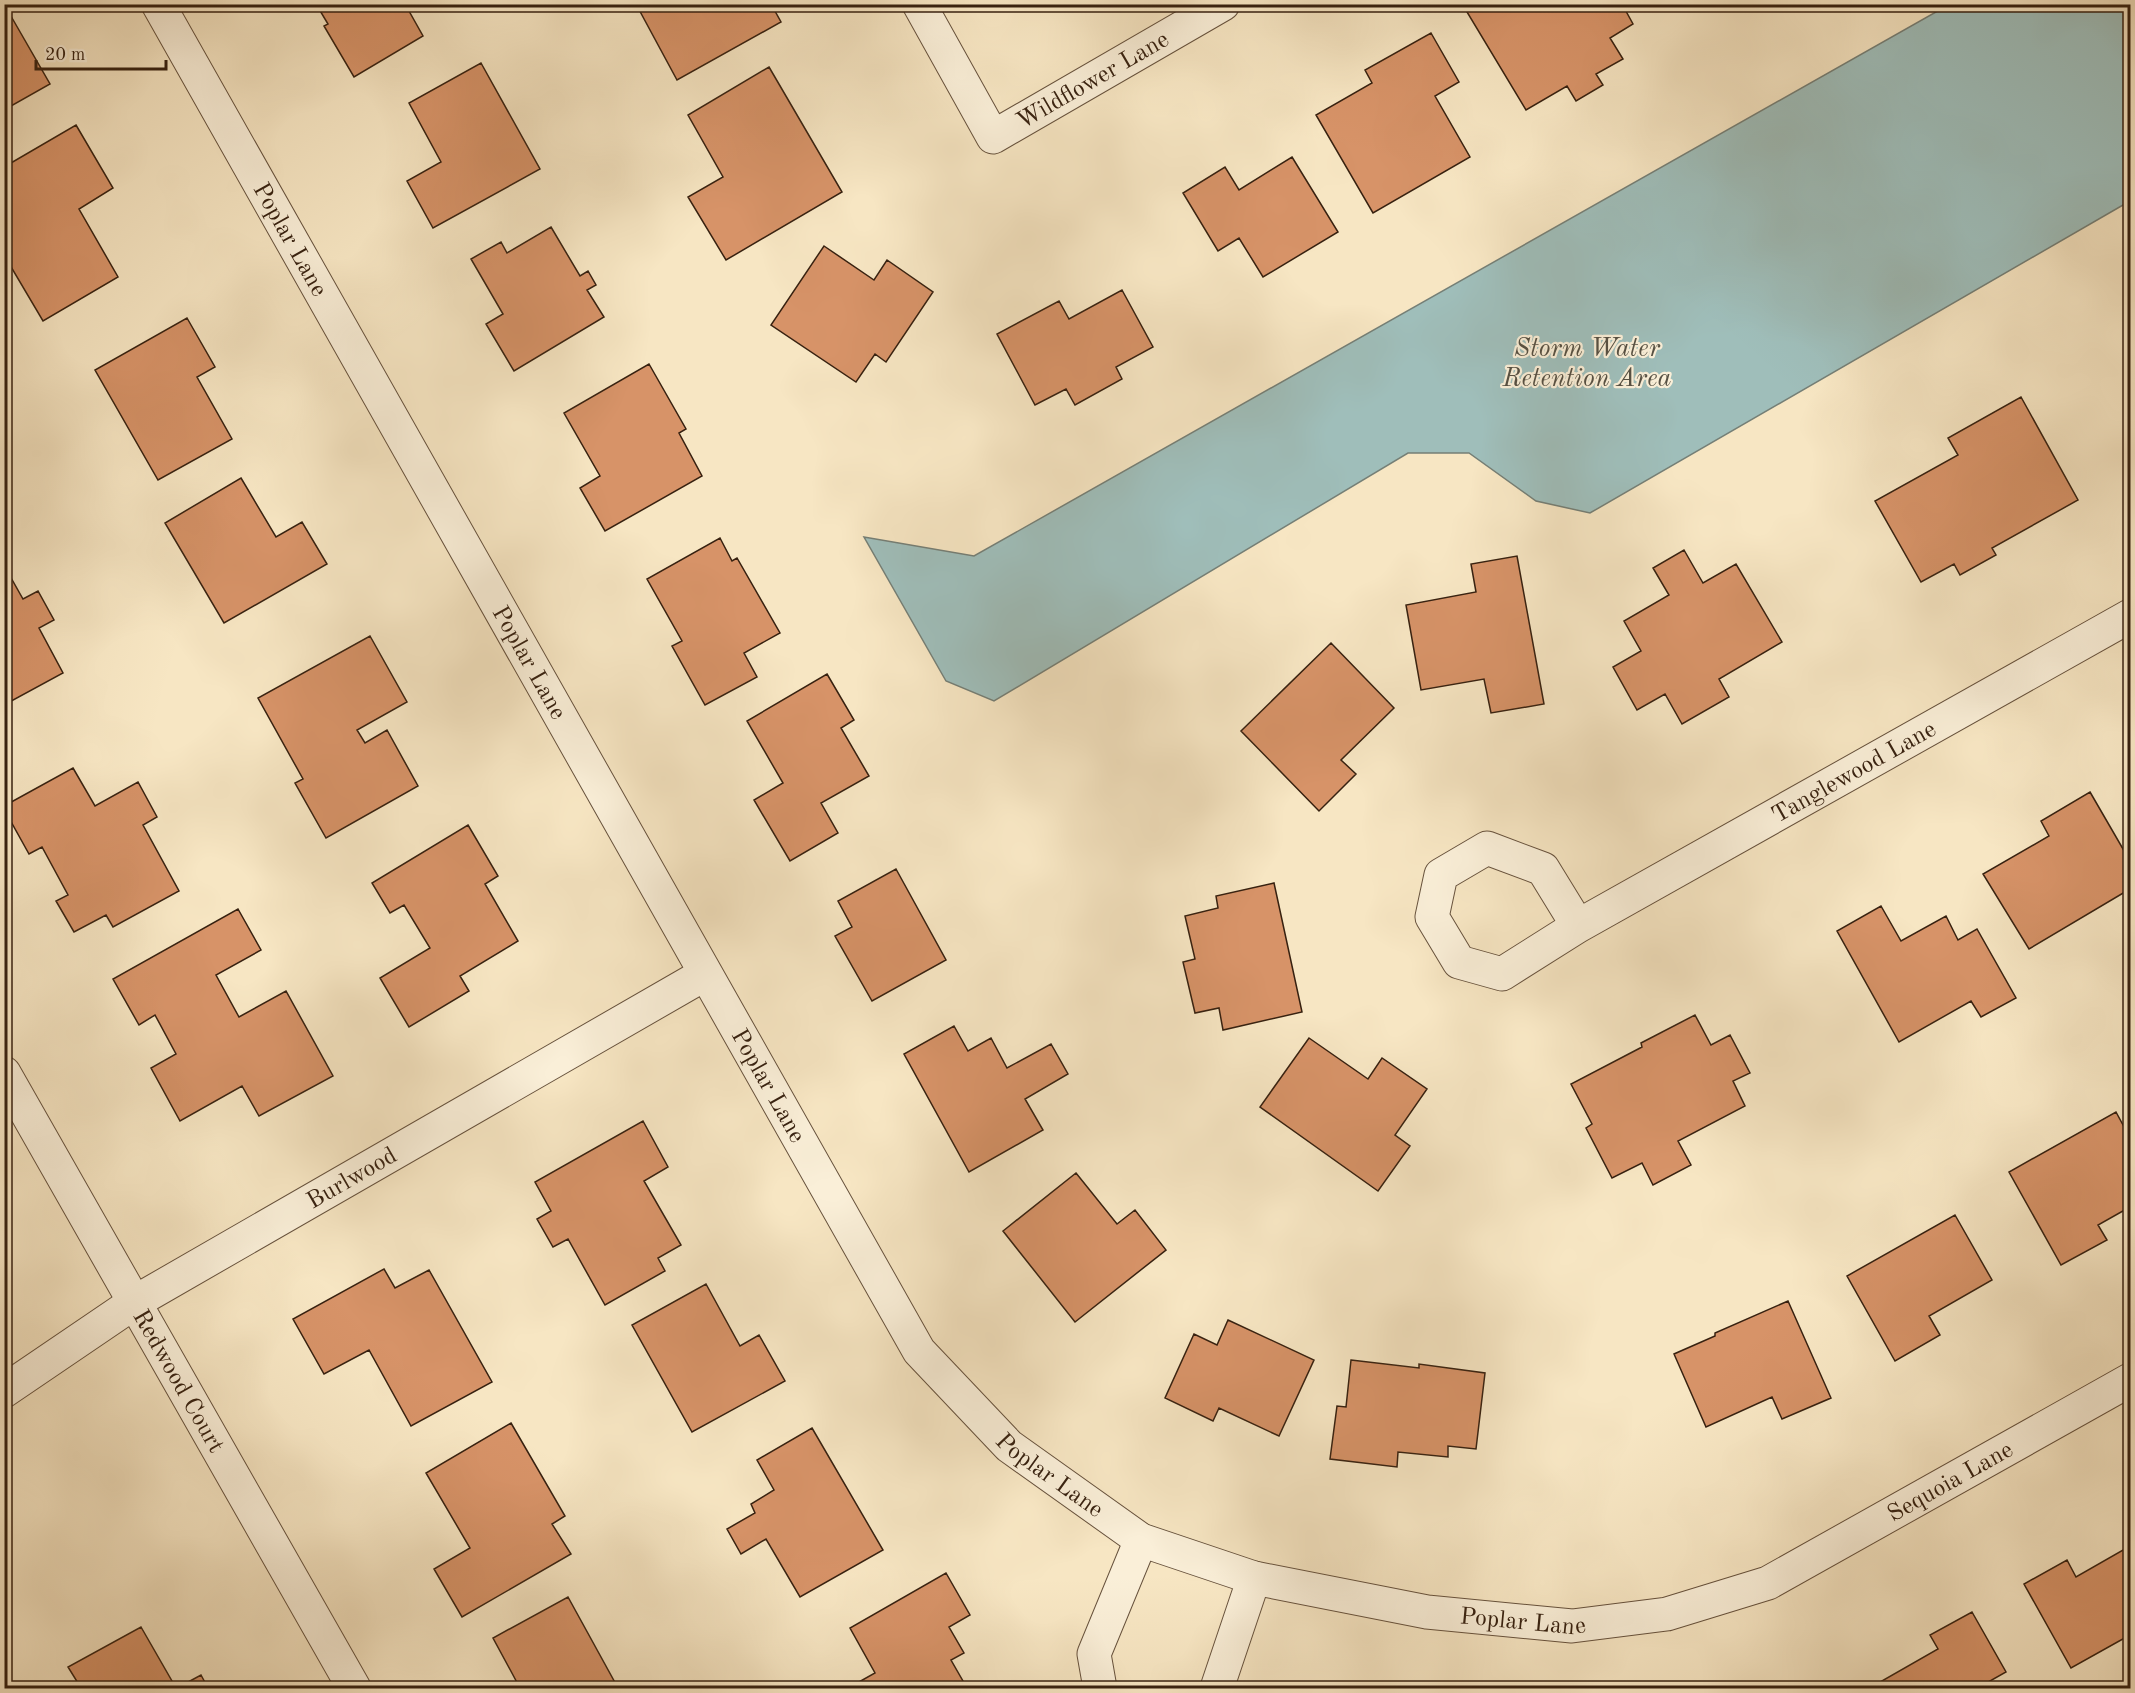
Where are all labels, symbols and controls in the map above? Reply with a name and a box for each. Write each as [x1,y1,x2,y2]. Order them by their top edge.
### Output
street label: Wildflower Lane [1013,28,1174,135]
scale bar [36,33,166,71]
text: 20 m [45,46,85,64]
street label: Poplar Lane [248,179,331,301]
water label: Storm Water Retention Area [1501,336,1672,392]
street label: Poplar Lane [487,602,570,724]
street label: Tanglewood Lane [1769,718,1940,828]
street label: Poplar Lane [726,1025,809,1147]
street label: Burlwood [303,1144,401,1214]
street label: Redwood Court [127,1306,227,1457]
street label: Poplar Lane [990,1430,1107,1523]
street label: Sequoia Lane [1884,1438,2018,1527]
street label: Poplar Lane [1459,1605,1588,1640]

